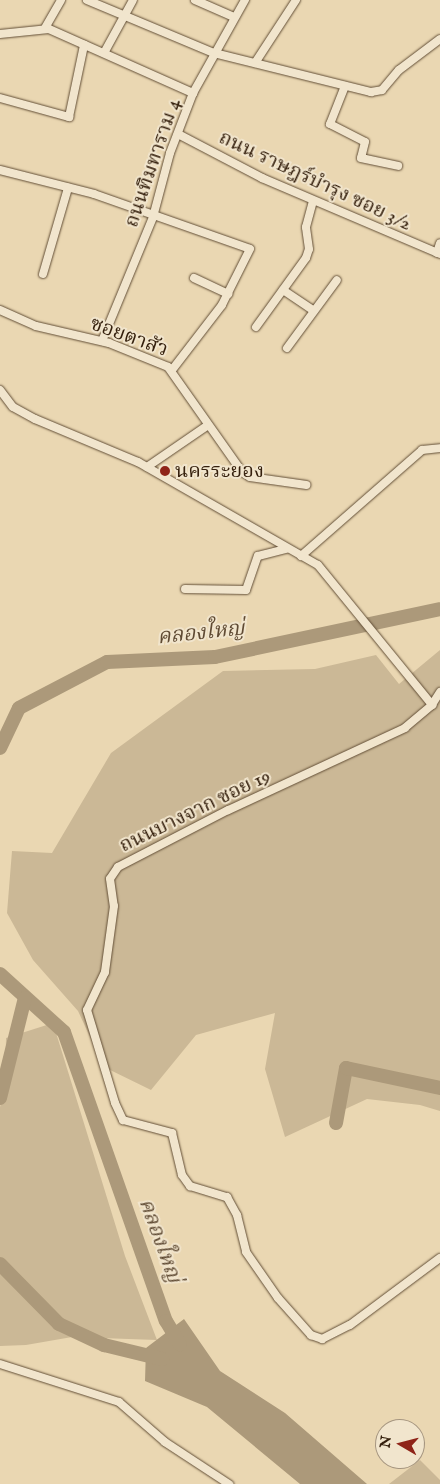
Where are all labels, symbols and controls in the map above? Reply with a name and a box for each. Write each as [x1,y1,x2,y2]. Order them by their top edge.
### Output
street label: ถนนทิมทาราม 4 [120,95,186,231]
street label: ถนน ราษฎร์บำรุง ซอย 3/2 [215,126,415,236]
street label: ซอยตาสัว [87,312,171,362]
place label: นครระยอง [175,459,264,483]
marker: นครระยอง [159,465,171,477]
water label: คลองใหญ่ [156,617,246,651]
street label: ถนนบางจาก ซอย 19 [116,764,274,858]
water label: คลองใหญ่ [132,1196,186,1286]
north arrow [375,1419,425,1469]
text: N [376,1435,396,1449]

